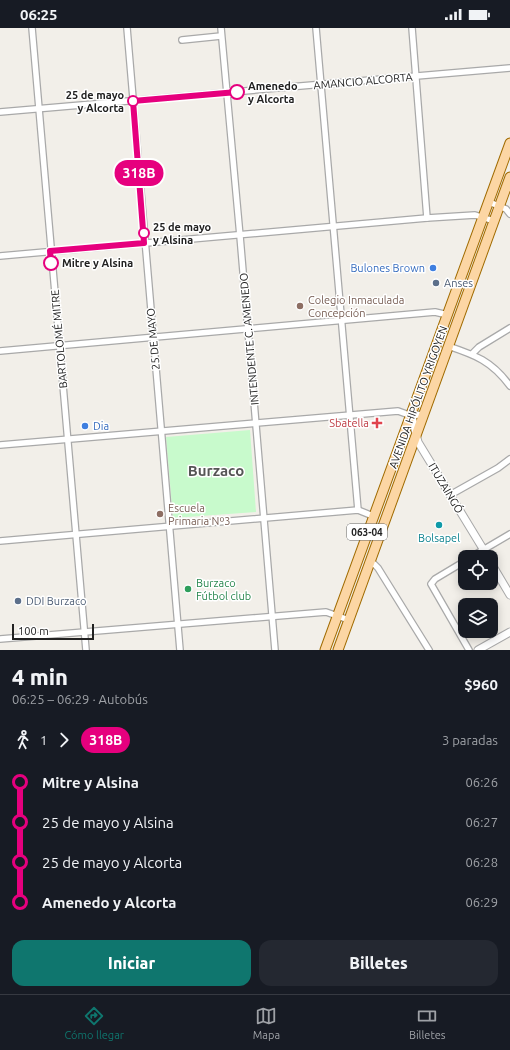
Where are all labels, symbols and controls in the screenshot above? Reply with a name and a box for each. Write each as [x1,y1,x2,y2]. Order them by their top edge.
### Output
text: 06:25 [20,6,58,23]
street label: AMANCIO ALCORTA [313,71,414,91]
place label: Amenedo y Alcorta [248,80,298,105]
marker: Amenedo y Alcorta [229,84,245,100]
place label: 25 de mayo y Alcorta [66,89,124,114]
marker: 25 de mayo y Alcorta [127,95,139,107]
line badge: 318B [111,160,167,186]
text: 318B [123,165,155,181]
place label: 25 de mayo y Alsina [153,221,212,246]
marker: 25 de mayo y Alsina [138,227,150,239]
marker: Mitre y Alsina [43,255,59,271]
place label: Mitre y Alsina [62,257,133,269]
place label: Bulones Brown [350,262,425,274]
marker: Bulones Brown [428,263,438,273]
street label: INTENDENTE C. AMENEDO [237,272,261,406]
place label: Anses [444,277,473,289]
marker: Anses [431,278,441,288]
street label: BARTOLOMÉ MITRE [48,289,69,389]
place label: Colegio Inmaculada Concepción [308,294,404,319]
marker: Colegio Inmaculada Concepción [295,301,305,311]
street label: 25 DE MAYO [144,308,162,370]
street label: AVENIDA HIPÓLITO YRIGOYEN [386,324,449,470]
place label: Sbatella [329,417,369,429]
marker: Sbatella [372,418,382,428]
place label: Dia [93,420,109,432]
marker: Dia [80,421,90,431]
street label: ITUZAINGÓ [426,460,467,515]
district label: Burzaco [188,462,244,479]
place label: Escuela Primaria Nº3 [168,502,230,527]
marker: Escuela Primaria Nº3 [155,509,165,519]
marker: Bolsapel [434,520,444,530]
road number: 063-04 [347,524,387,540]
place label: Bolsapel [418,532,460,544]
map controls [458,550,498,638]
button: locate [458,550,498,590]
place label: Burzaco Fútbol club [196,577,251,602]
marker: Burzaco Fútbol club [183,584,193,594]
place label: DDI Burzaco [26,595,87,607]
marker: DDI Burzaco [13,596,23,606]
button: layers [458,598,498,638]
scale bar [12,622,94,641]
text: 100 m [18,625,49,637]
text: 4 min [12,664,68,689]
text: $960 [464,676,498,693]
text: 06:25 – 06:29 · Autobús [12,692,148,706]
icon: walk [12,729,34,751]
icon: forward [53,729,75,751]
text: 318B [89,732,122,748]
text: 1 [40,733,47,747]
text: 3 paradas [442,733,498,747]
text: Mitre y Alsina [42,774,139,791]
text: 06:26 [465,775,498,789]
text: 25 de mayo y Alsina [42,814,174,831]
text: 06:27 [465,815,498,829]
text: 25 de mayo y Alcorta [42,854,182,871]
text: 06:28 [465,855,498,869]
text: Amenedo y Alcorta [42,894,176,911]
text: 06:29 [465,895,498,909]
button: Iniciar [12,940,251,986]
button: Billetes [259,940,498,986]
tab: Cómo llegar [64,1005,124,1041]
tab: Mapa [253,1005,280,1041]
tab: Billetes [409,1005,446,1041]

